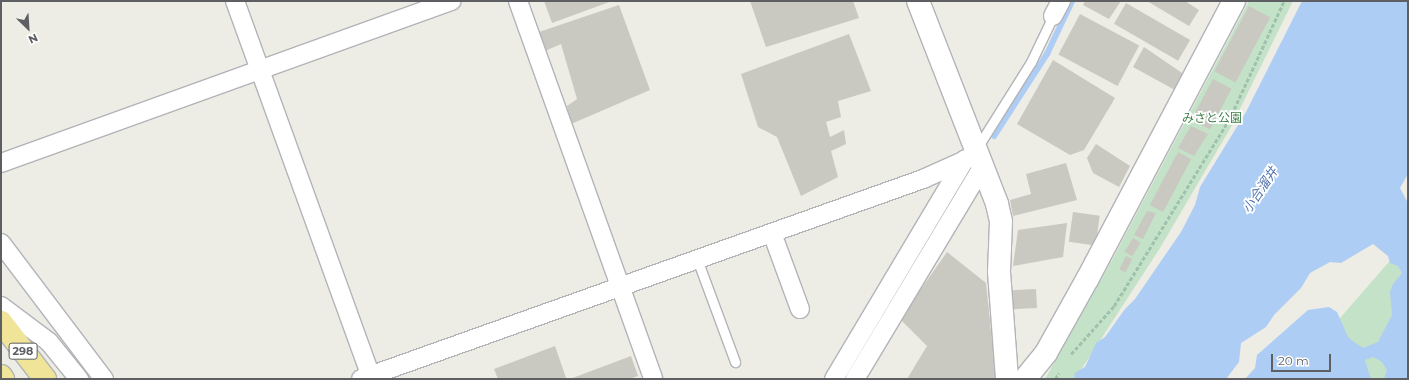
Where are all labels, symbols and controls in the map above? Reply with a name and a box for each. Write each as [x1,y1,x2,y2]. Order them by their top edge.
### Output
north arrow [8,8,48,48]
text: N [26,31,40,47]
park label: みさと公園 [1182,111,1242,125]
water label: 小合溜井 [1239,164,1281,216]
road number: 298 [8,342,38,360]
scale bar [1273,346,1333,372]
text: 20 m [1278,353,1309,368]

